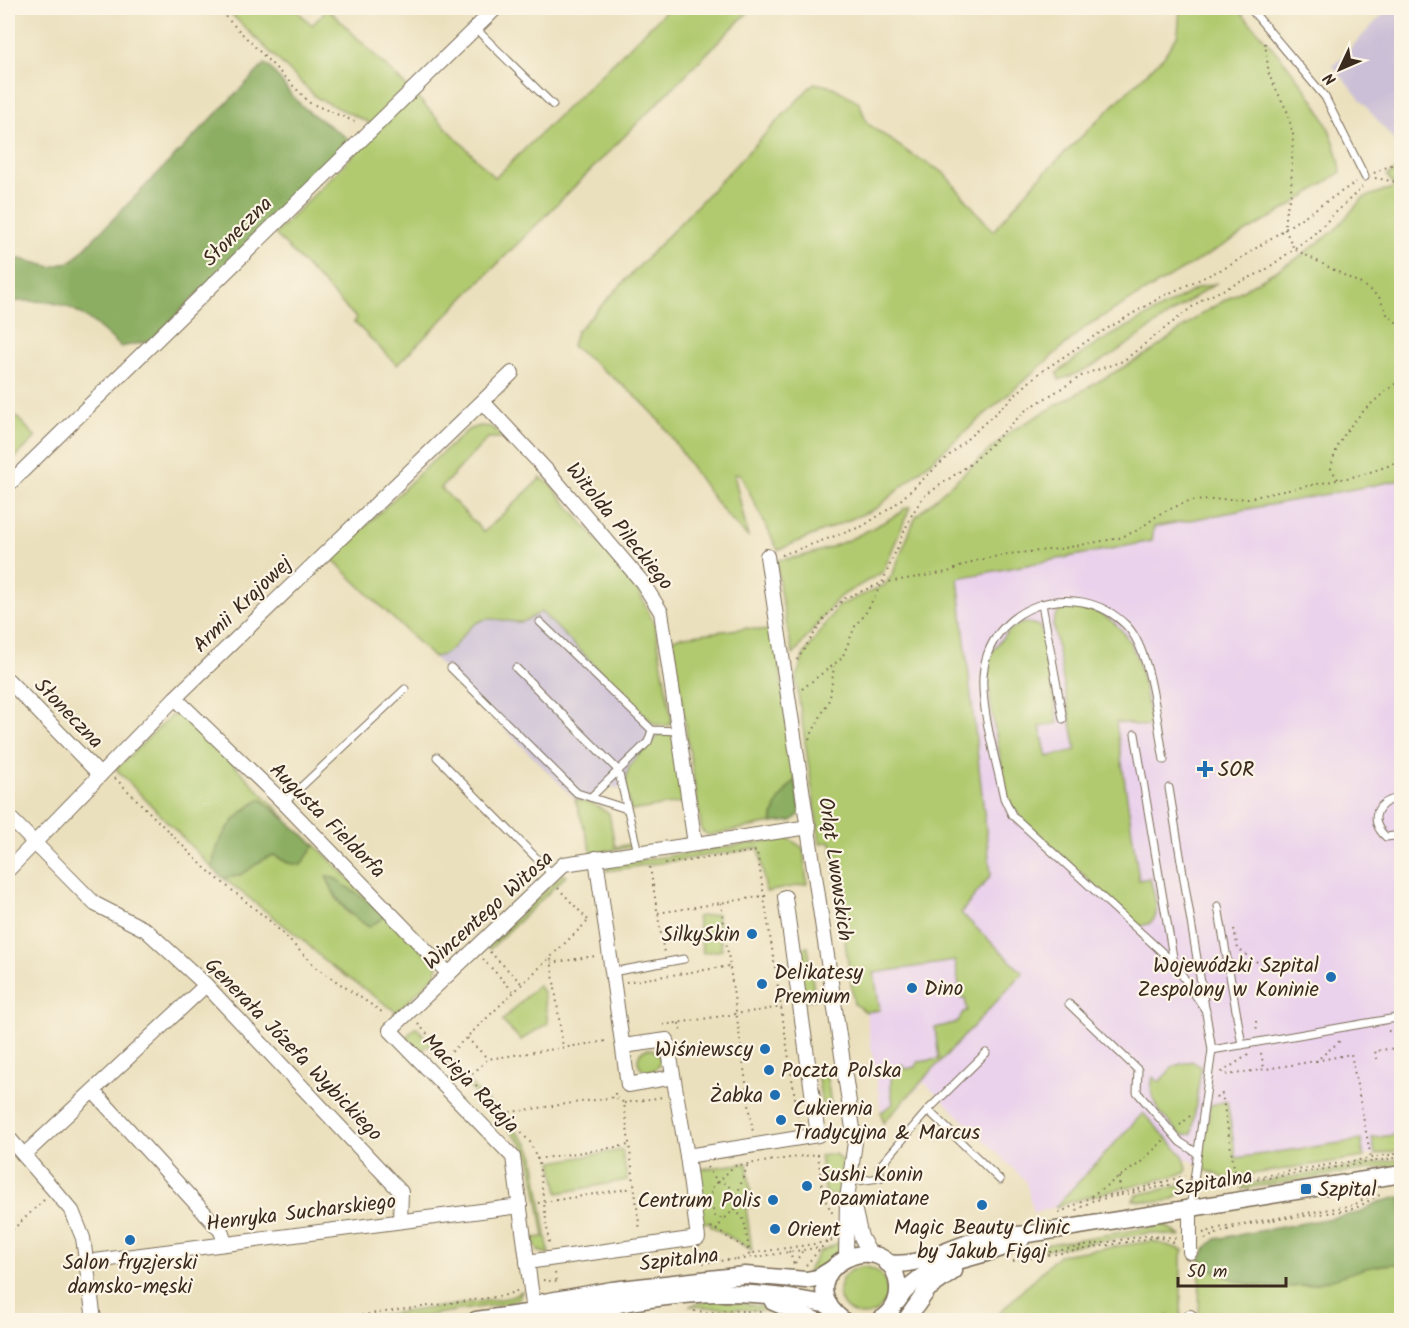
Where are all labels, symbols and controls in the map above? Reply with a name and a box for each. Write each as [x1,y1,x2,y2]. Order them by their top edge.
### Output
north arrow [1310,39,1370,99]
text: N [1318,66,1343,91]
street label: Słoneczna [195,189,281,275]
street label: Witolda Pileckiego [557,456,681,598]
street label: Armii Krajowej [186,548,301,661]
street label: Słoneczna [25,671,111,757]
place label: SOR [1218,754,1254,787]
street label: Augusta Fieldorfa [261,755,393,887]
marker: SOR [1196,760,1214,778]
street label: Orląt Lwowskich [808,795,861,943]
street label: Wincentego Witosa [416,843,562,979]
place label: SilkySkin [662,919,740,952]
marker: SilkySkin [745,927,759,941]
street label: Generała Józefa Wybickiego [196,950,390,1150]
place label: Wojewódzki Szpital Zespolony w Koninie [1138,950,1320,1007]
place label: Delikatesy Premium [774,957,863,1014]
marker: Wojewódzki Szpital Zespolony w Koninie [1324,970,1338,984]
place label: Dino [924,973,963,1006]
marker: Delikatesy Premium [755,977,769,991]
marker: Dino [905,981,919,995]
street label: Macieja Rataja [413,1026,527,1142]
place label: Wiśniewscy [655,1034,753,1067]
marker: Wiśniewscy [758,1042,772,1056]
place label: Poczta Polska [781,1055,902,1088]
marker: Poczta Polska [762,1063,776,1077]
place label: Żabka [709,1080,763,1113]
marker: Żabka [768,1088,782,1102]
place label: Cukiernia Tradycyjna & Marcus [793,1093,980,1150]
marker: Cukiernia Tradycyjna & Marcus [774,1113,788,1127]
place label: Sushi Konin Pozamiatane [819,1159,930,1216]
street label: Szpitalna [1171,1160,1255,1207]
place label: Szpital [1318,1174,1377,1207]
marker: Sushi Konin Pozamiatane [800,1179,814,1193]
marker: Szpital [1299,1182,1313,1196]
street label: Henryka Sucharskiego [204,1185,398,1242]
place label: Centrum Polis [637,1185,761,1218]
marker: Centrum Polis [766,1193,780,1207]
marker: Magic Beauty Clinic by Jakub Figaj [975,1198,989,1212]
place label: Magic Beauty Clinic by Jakub Figaj [894,1212,1070,1269]
place label: Orient [787,1214,841,1247]
marker: Orient [768,1222,782,1236]
marker: Salon fryzjerski damsko-męski [123,1233,137,1247]
street label: Szpitalna [638,1239,721,1282]
place label: Salon fryzjerski damsko-męski [63,1247,198,1304]
scale bar [1178,1250,1286,1288]
text: 50 m [1187,1258,1227,1287]

